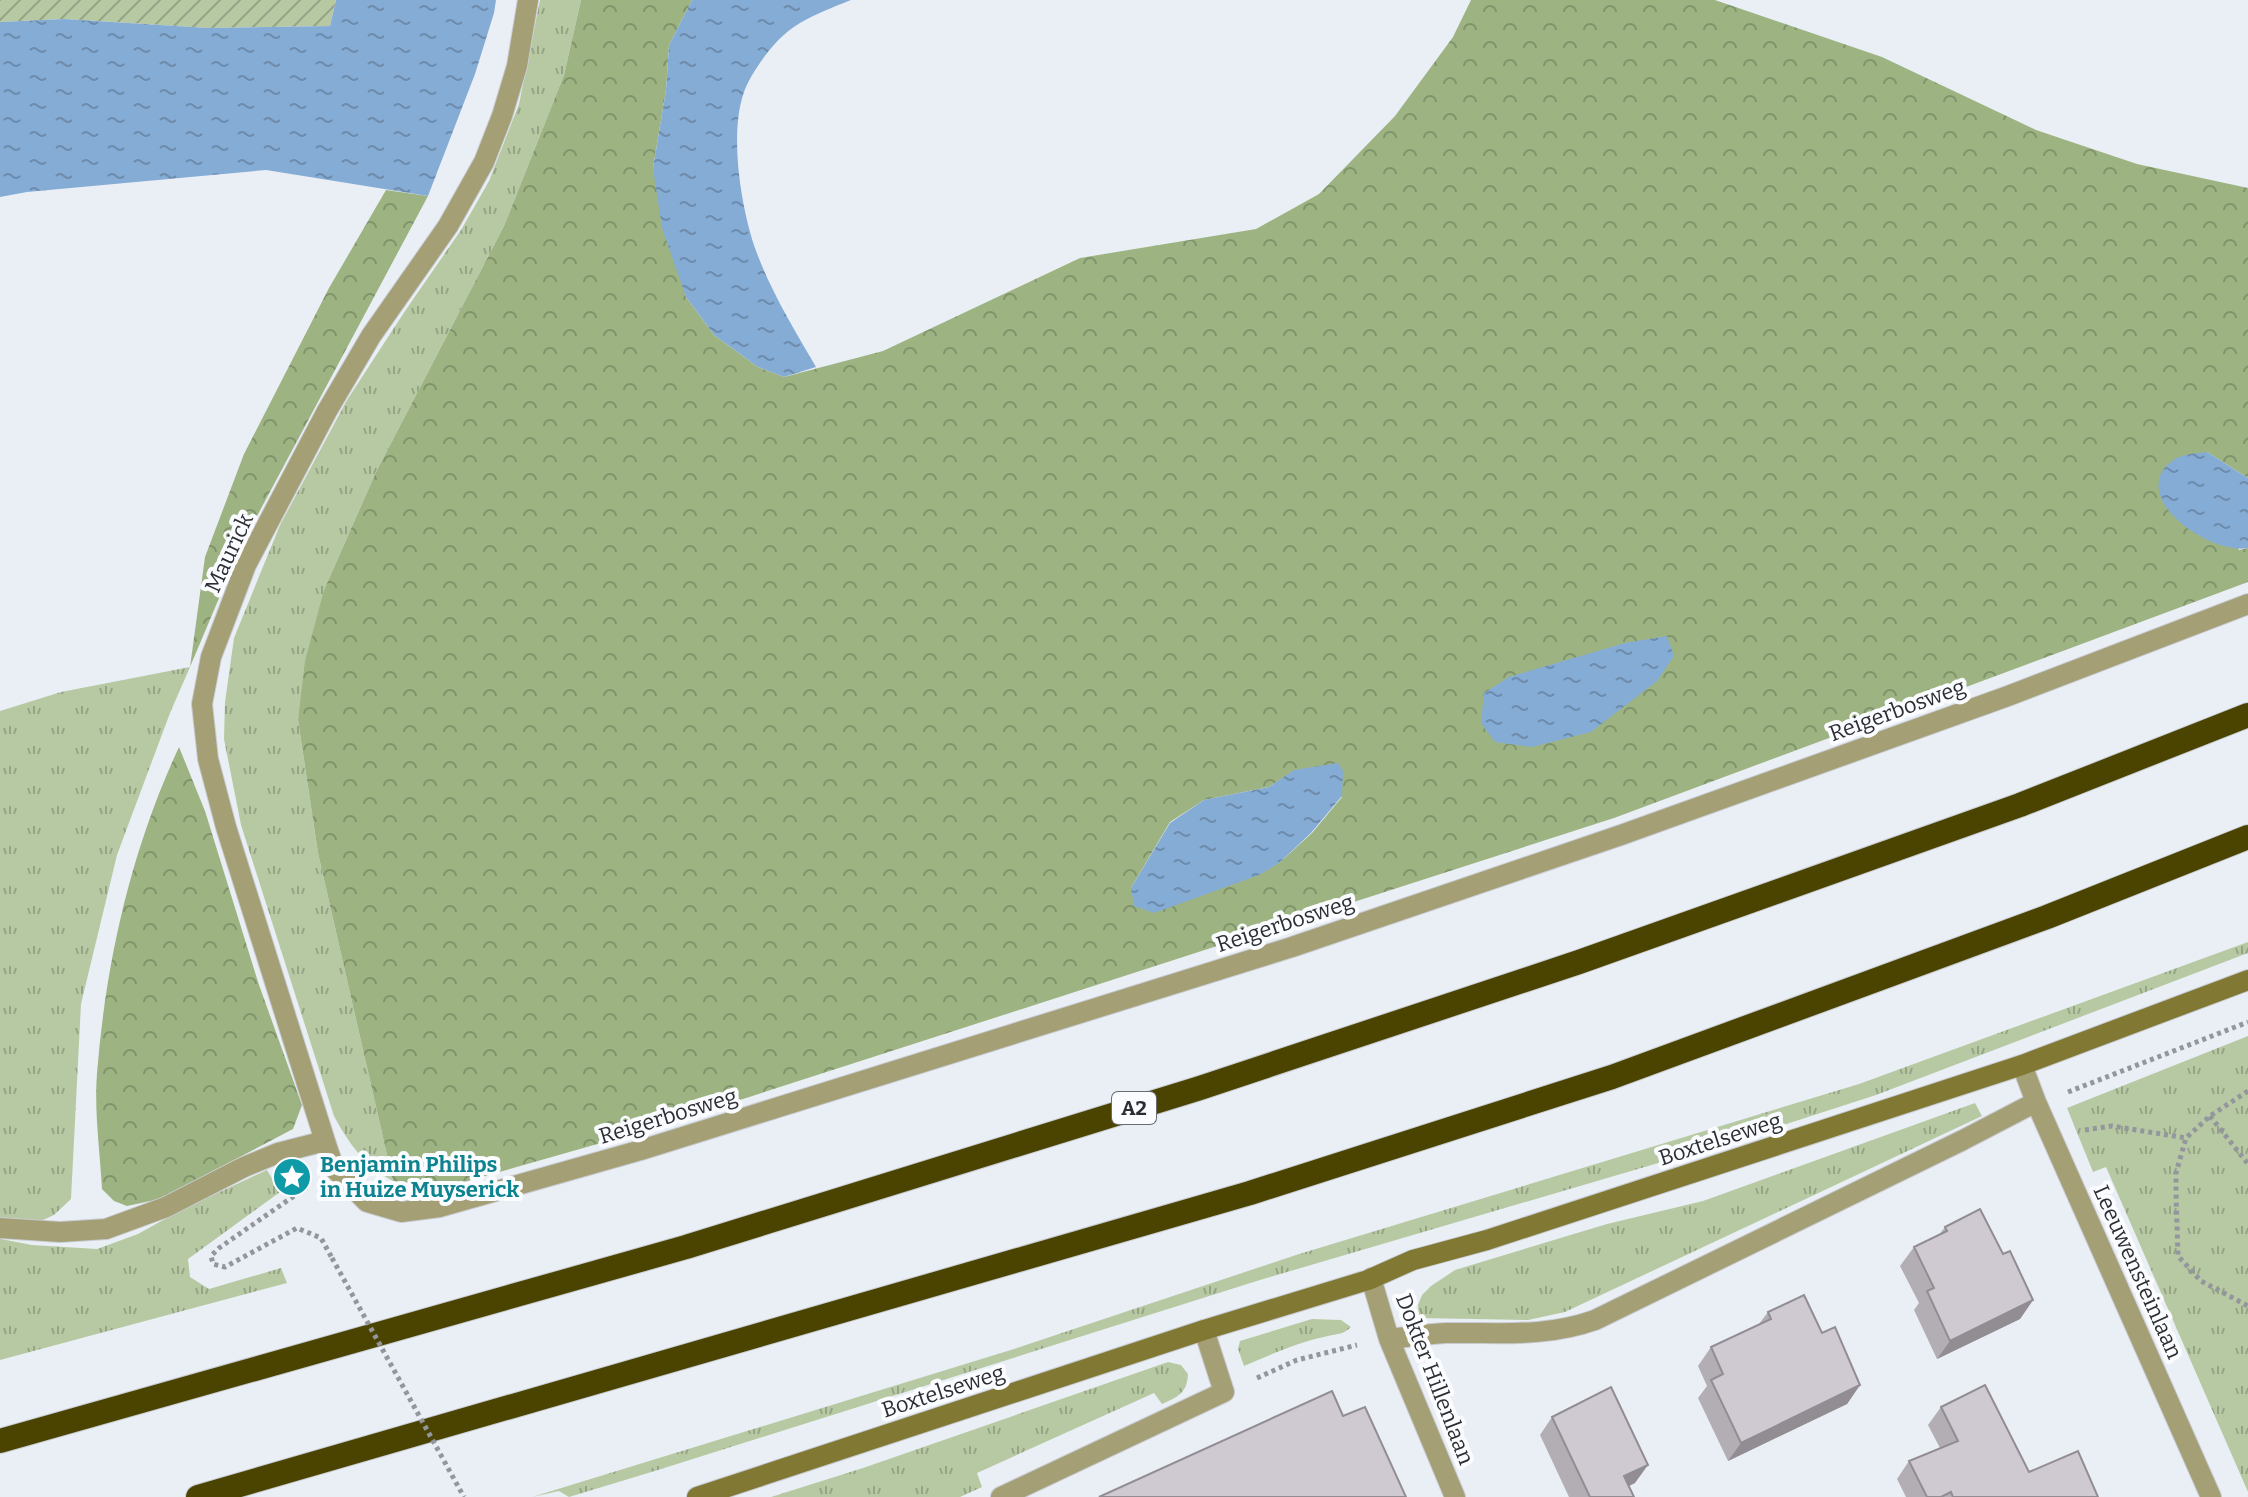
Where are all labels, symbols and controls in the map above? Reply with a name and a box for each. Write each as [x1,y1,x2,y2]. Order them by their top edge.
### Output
street label: Maurick [199,509,259,597]
street label: Reigerbosweg [1825,673,1969,747]
street label: Reigerbosweg [1213,888,1357,958]
street label: Reigerbosweg [596,1082,740,1150]
road number: A2 [1112,1092,1156,1124]
street label: Boxtelseweg [1655,1106,1785,1172]
place label: Benjamin Philips in Huize Muyserick [320,1151,519,1203]
place icon: Benjamin Philips in Huize Muyserick [271,1156,313,1198]
street label: Leeuwensteinlaan [2088,1181,2188,1363]
street label: Dokter Hillenlaan [1390,1290,1480,1468]
street label: Boxtelseweg [878,1358,1008,1424]

